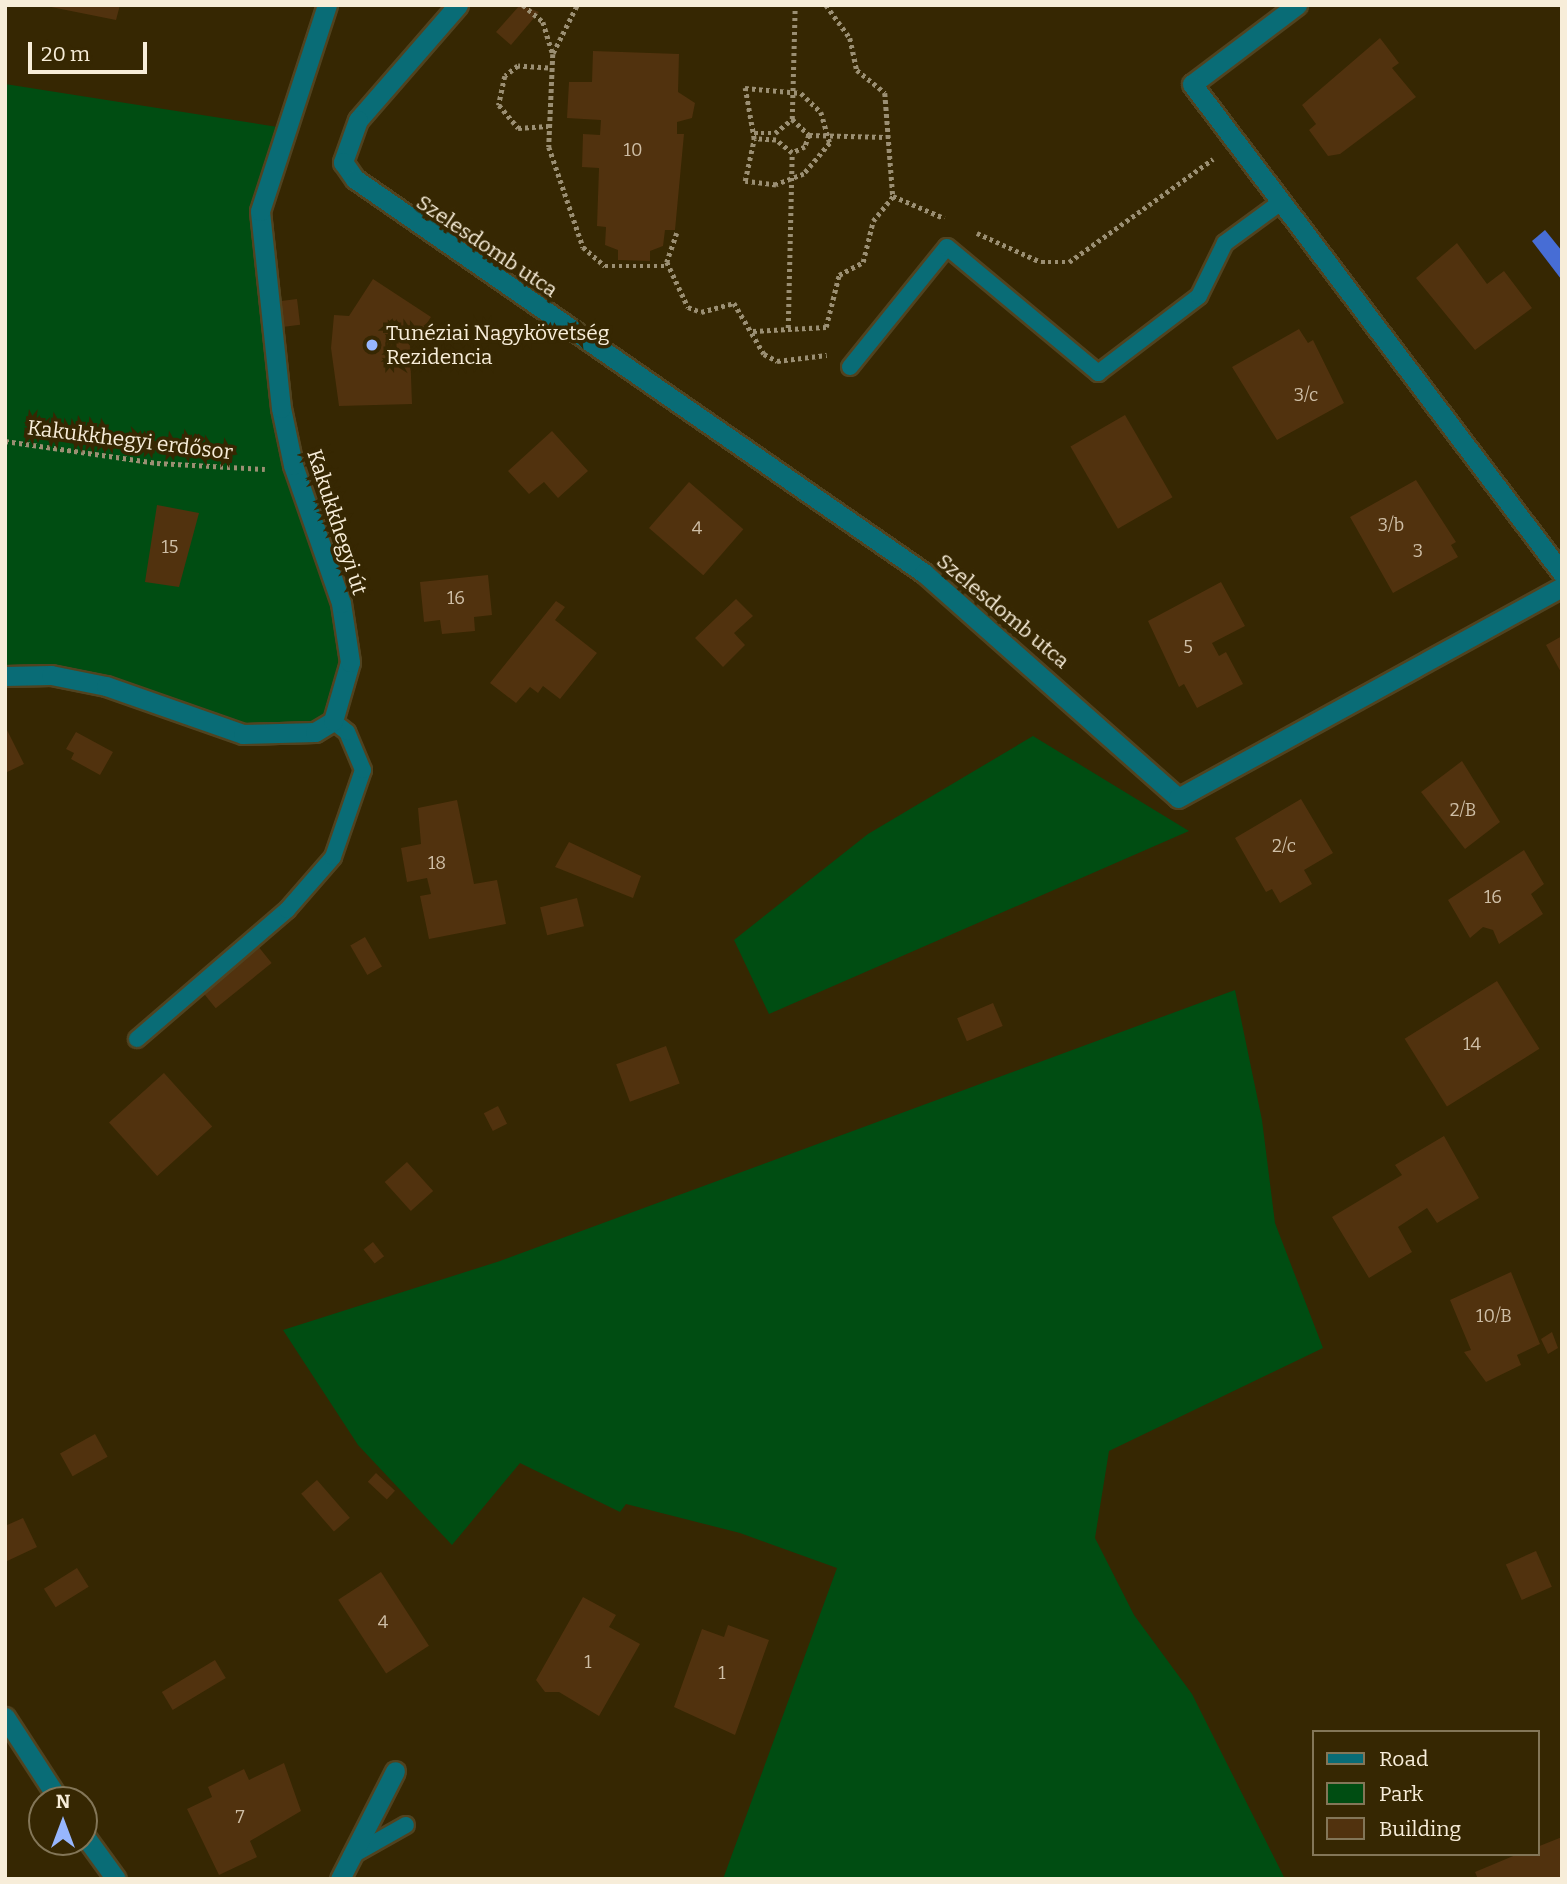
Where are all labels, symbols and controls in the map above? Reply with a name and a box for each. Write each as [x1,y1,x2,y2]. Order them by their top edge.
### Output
scale bar [32,28,150,72]
text: 20 m [41,41,90,67]
house number: 10 [624,139,642,161]
street label: Szelesdomb utca [412,189,562,303]
place label: Tunéziai Nagykövetség Rezidencia [386,320,610,370]
marker: Tunéziai Nagykövetség Rezidencia [364,337,380,353]
house number: 3/c [1294,384,1318,406]
street label: Kakukkhegyi erdősor [26,415,234,465]
street label: Kakukkhegyi út [302,446,372,598]
house number: 3/b [1378,514,1404,536]
house number: 4 [692,517,702,539]
house number: 15 [162,536,178,558]
house number: 3 [1413,540,1423,562]
street label: Szelesdomb utca [932,548,1074,674]
house number: 16 [447,587,465,609]
house number: 5 [1183,636,1193,658]
house number: 2/B [1450,799,1476,821]
house number: 2/c [1272,835,1296,857]
house number: 18 [428,852,446,874]
house number: 16 [1484,886,1502,908]
house number: 14 [1463,1033,1481,1055]
house number: 10/B [1476,1305,1512,1327]
house number: 4 [378,1611,388,1633]
house number: 1 [584,1651,592,1673]
house number: 1 [718,1662,726,1684]
legend [1312,1730,1539,1856]
text: Road [1379,1746,1428,1772]
text: Park [1379,1781,1423,1807]
north arrow [28,1786,98,1856]
text: N [56,1790,70,1813]
house number: 7 [235,1806,245,1828]
text: Building [1379,1816,1461,1842]

